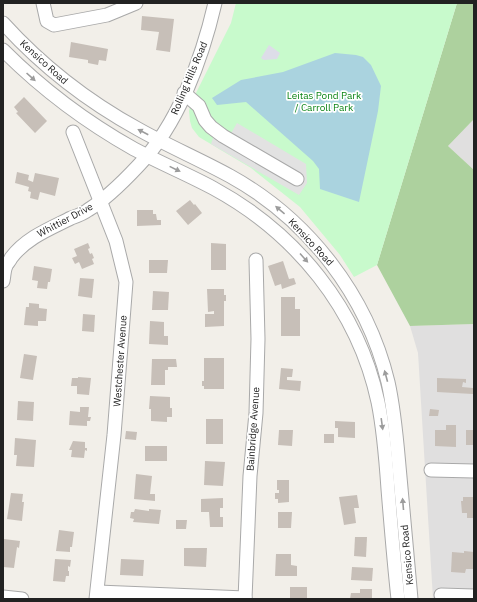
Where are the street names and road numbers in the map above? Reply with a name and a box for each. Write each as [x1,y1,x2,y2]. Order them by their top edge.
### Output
street label: Kensico Road [17,37,71,87]
street label: Rolling Hills Road [168,39,210,117]
street label: Whittier Drive [35,200,96,240]
street label: Kensico Road [286,215,336,269]
street label: Westchester Avenue [110,314,130,407]
street label: Bainbridge Avenue [244,386,262,471]
street label: Kensico Road [398,524,416,586]

